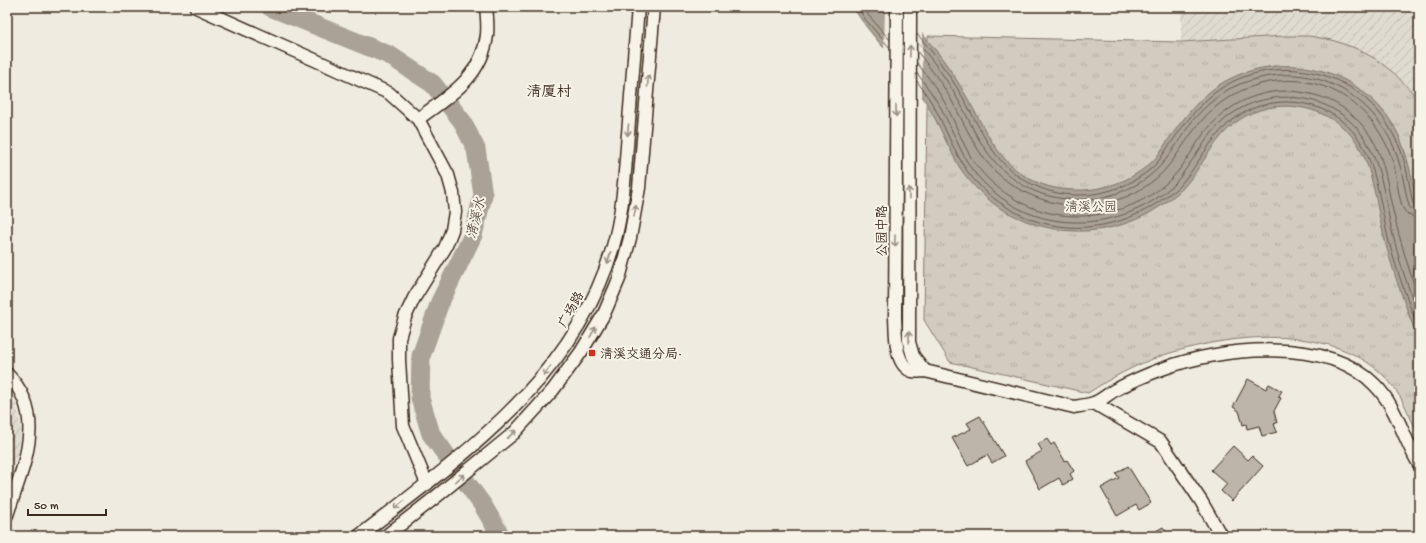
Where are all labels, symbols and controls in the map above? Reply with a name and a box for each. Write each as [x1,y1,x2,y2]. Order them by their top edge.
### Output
one-way arrow [906,45,914,58]
one-way arrow [645,75,652,88]
district label: 清厦村 [526,83,572,102]
one-way arrow [892,104,900,117]
one-way arrow [625,123,632,136]
one-way arrow [905,187,913,200]
water label: 清溪水 [463,195,491,241]
park label: 清溪公园 [1065,200,1117,216]
one-way arrow [632,204,640,217]
street label: 公园中路 [875,205,891,257]
one-way arrow [891,234,899,247]
one-way arrow [605,251,612,264]
street label: 广场路 [555,289,588,331]
one-way arrow [589,327,597,339]
one-way arrow [905,331,913,344]
place label: 清溪交通分局· [600,346,682,363]
marker: 清溪交通分局· [587,348,597,358]
one-way arrow [542,365,551,376]
one-way arrow [507,429,517,438]
one-way arrow [455,473,466,482]
scale bar [28,491,106,517]
text: 50 m [34,500,59,514]
one-way arrow [393,501,404,510]

